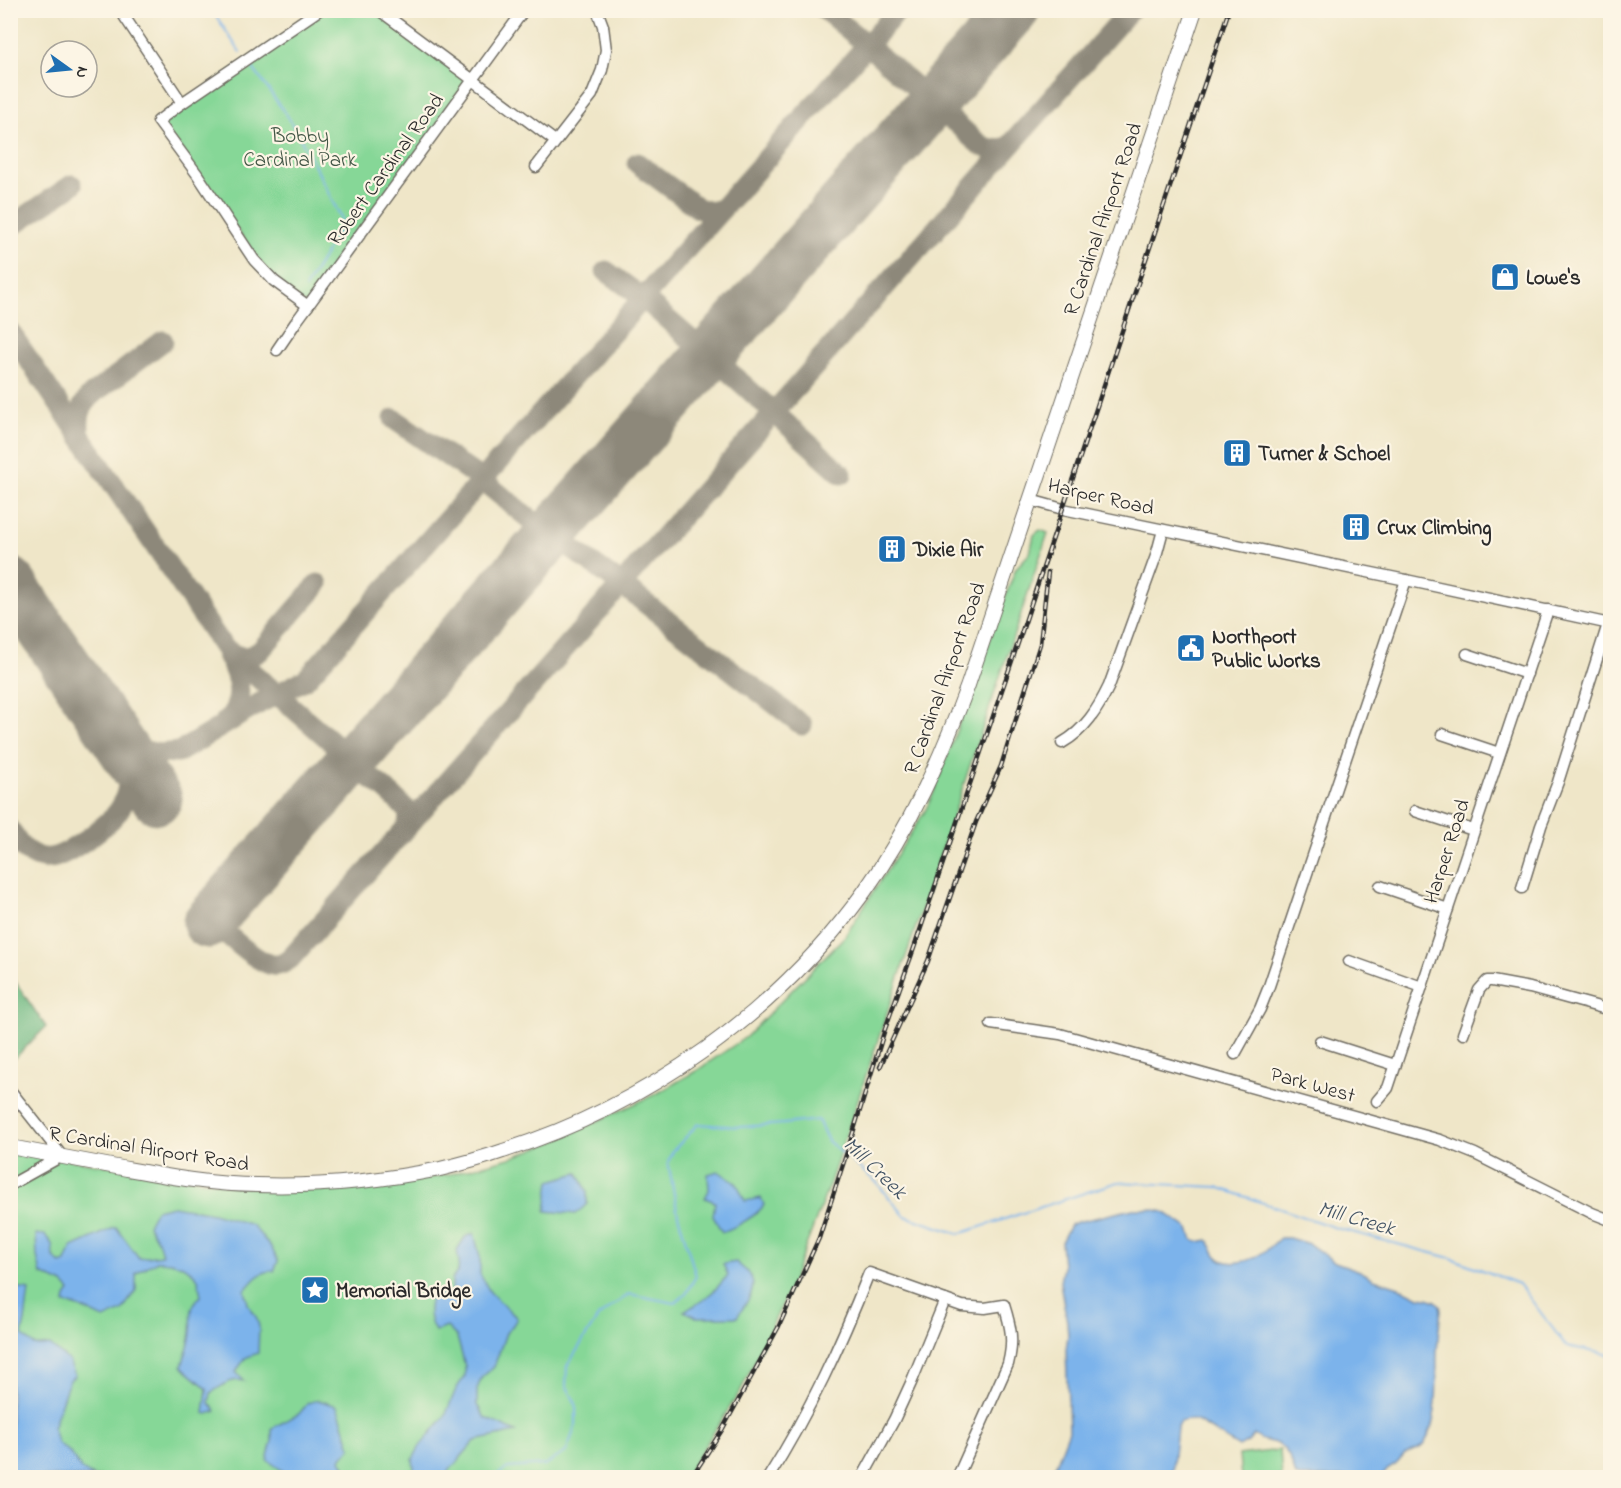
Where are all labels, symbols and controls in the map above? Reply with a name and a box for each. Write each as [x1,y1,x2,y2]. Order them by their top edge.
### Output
north arrow [39,39,99,99]
text: N [69,64,95,81]
street label: Robert Cardinal Road [321,87,452,253]
street label: R Cardinal Airport Road [1057,119,1151,320]
park label: Bobby Cardinal Park [243,122,357,176]
shop icon: Lowe's [1489,261,1521,293]
place label: Lowe's [1526,264,1581,294]
building icon: Turner & Schoel [1221,437,1253,469]
place label: Turner & Schoel [1258,440,1391,470]
street label: Harper Road [1044,471,1157,525]
building icon: Crux Climbing [1340,511,1372,543]
place label: Crux Climbing [1377,514,1491,546]
building icon: Dixie Air [876,533,908,565]
place label: Dixie Air [912,536,984,566]
street label: R Cardinal Airport Road [897,578,995,779]
place label: Northport Public Works [1212,623,1321,677]
public building icon: Northport Public Works [1175,632,1207,664]
street label: Harper Road [1417,795,1479,908]
street label: Park West [1267,1060,1358,1112]
street label: R Cardinal Airport Road [46,1119,251,1181]
water label: Mill Creek [835,1130,914,1209]
water label: Mill Creek [1314,1194,1400,1246]
place icon: Memorial Bridge [299,1274,331,1306]
place label: Memorial Bridge [336,1277,471,1309]

